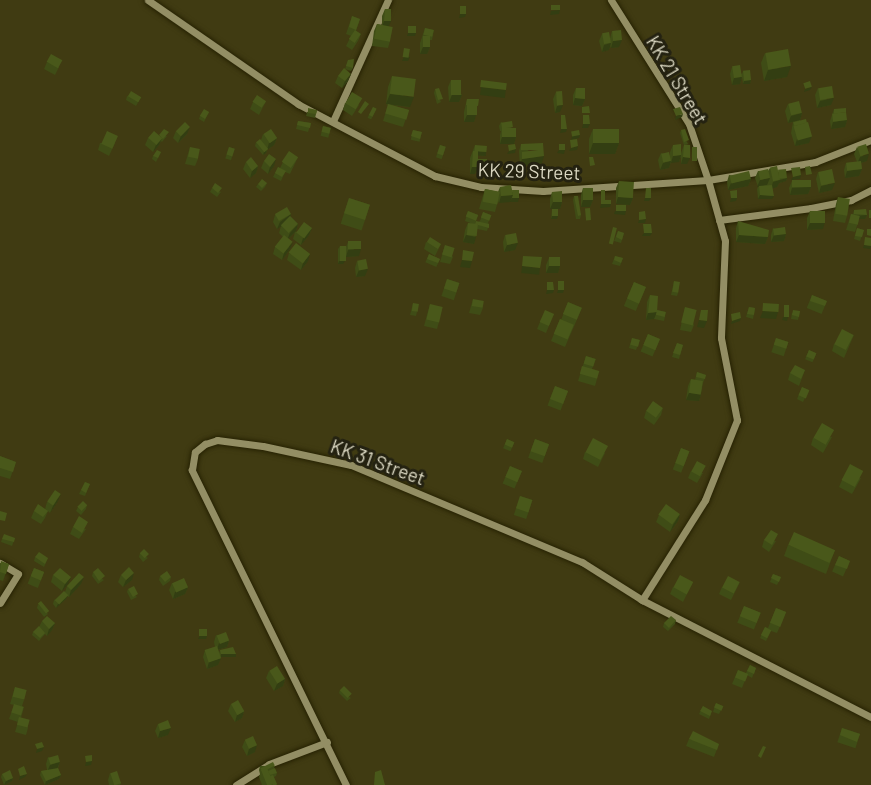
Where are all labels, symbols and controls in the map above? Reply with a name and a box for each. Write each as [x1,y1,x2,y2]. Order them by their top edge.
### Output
street label: KK 21 Street [642,32,712,128]
street label: KK 29 Street [477,158,581,184]
street label: KK 31 Street [328,434,428,490]

